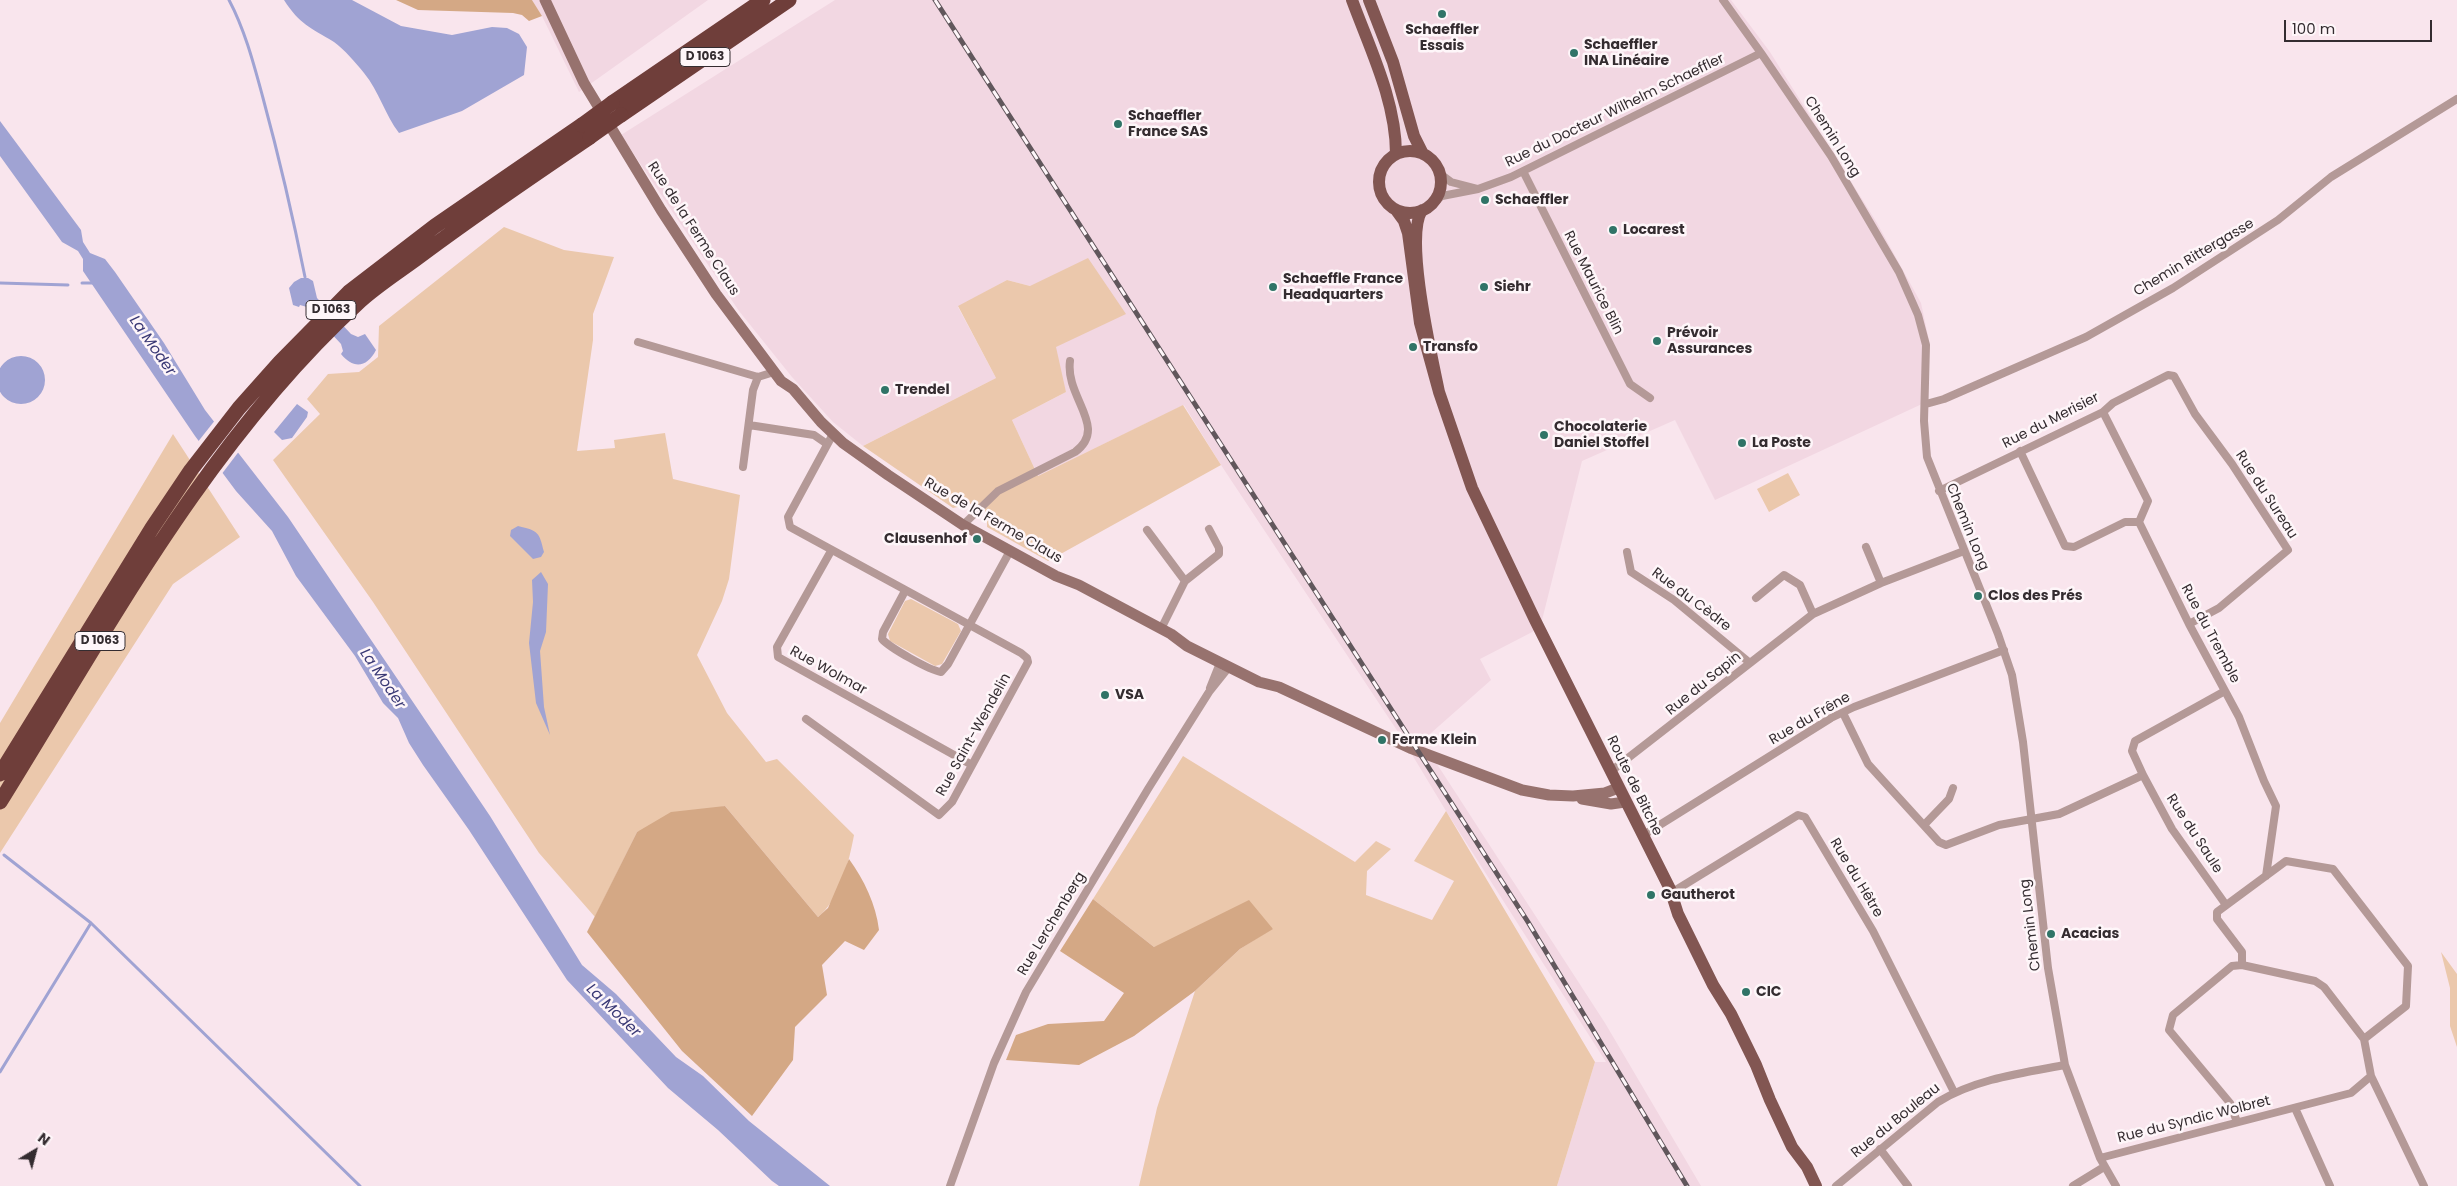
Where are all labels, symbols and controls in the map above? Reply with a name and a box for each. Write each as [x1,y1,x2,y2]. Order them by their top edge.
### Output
marker: Schaeffler Essais [1436,8,1448,20]
scale bar [2287,10,2434,42]
text: 100 m [2292,18,2335,39]
place label: Schaeffler Essais [1405,22,1479,54]
place label: Schaeffler INA Linéaire [1584,37,1669,70]
marker: Schaeffler INA Linéaire [1568,47,1580,59]
road number: D 1063 [680,48,730,66]
street label: Rue du Docteur Wilhelm Schaeffler [1503,51,1727,171]
street label: Chemin Long [1800,93,1864,181]
place label: Schaeffler France SAS [1128,108,1208,140]
marker: Schaeffler France SAS [1112,118,1124,130]
street label: Rue de la Ferme Claus [643,159,743,299]
place label: Schaeffler [1495,192,1568,208]
marker: Schaeffler [1479,194,1491,206]
street label: Chemin Rittergasse [2131,215,2257,301]
place label: Locarest [1623,222,1685,238]
marker: Locarest [1607,224,1619,236]
street label: Rue Maurice Blin [1560,228,1626,338]
place label: Schaeffle France Headquarters [1283,271,1403,304]
place label: Siehr [1494,279,1531,295]
marker: Schaeffle France Headquarters [1267,281,1279,293]
marker: Siehr [1478,281,1490,293]
road number: D 1063 [306,300,356,320]
water label: La Moder [125,313,179,379]
place label: Prévoir Assurances [1667,325,1752,358]
marker: Prévoir Assurances [1651,335,1663,347]
place label: Transfo [1423,339,1478,355]
marker: Transfo [1407,341,1419,353]
place label: Trendel [895,382,950,398]
marker: Trendel [879,384,891,396]
street label: Rue du Merisier [2000,389,2102,453]
place label: Chocolaterie Daniel Stoffel [1554,419,1649,452]
marker: Chocolaterie Daniel Stoffel [1538,429,1550,441]
place label: La Poste [1752,435,1811,451]
marker: La Poste [1736,437,1748,449]
street label: Rue du Sureau [2231,448,2301,542]
street label: Rue de la Ferme Claus [921,475,1065,567]
street label: Chemin Long [1942,481,1992,573]
place label: Clausenhof [884,531,967,547]
marker: Clausenhof [971,533,983,545]
street label: Rue du Cèdre [1648,565,1734,635]
street label: Rue du Tremble [2177,582,2243,686]
place label: Clos des Prés [1988,588,2083,604]
marker: Clos des Prés [1972,590,1984,602]
road number: D 1063 [75,631,125,650]
street label: Rue Wolmar [787,643,869,699]
water label: La Moder [355,646,409,712]
street label: Rue du Sapin [1663,649,1745,719]
street label: Rue Saint-Wendelin [933,671,1015,799]
place label: VSA [1115,687,1144,703]
marker: VSA [1099,689,1111,701]
street label: Rue du Frêne [1767,689,1853,749]
place label: Ferme Klein [1392,732,1477,748]
street label: Route de Bitche [1603,733,1665,839]
marker: Ferme Klein [1376,734,1388,746]
street label: Rue du Saule [2162,791,2226,877]
street label: Rue du Hêtre [1826,835,1886,921]
street label: Rue Lerchenberg [1014,869,1090,979]
street label: Chemin Long [2017,878,2045,972]
place label: Gautherot [1661,887,1735,903]
marker: Gautherot [1645,889,1657,901]
place label: Acacias [2061,926,2119,942]
marker: Acacias [2045,928,2057,940]
water label: La Moder [582,981,644,1041]
place label: CIC [1756,984,1781,1000]
marker: CIC [1740,986,1752,998]
street label: Rue du Bouleau [1848,1080,1944,1162]
street label: Rue du Syndic Wolbret [2116,1093,2272,1147]
north arrow [10,1126,60,1176]
text: N [34,1128,54,1150]

